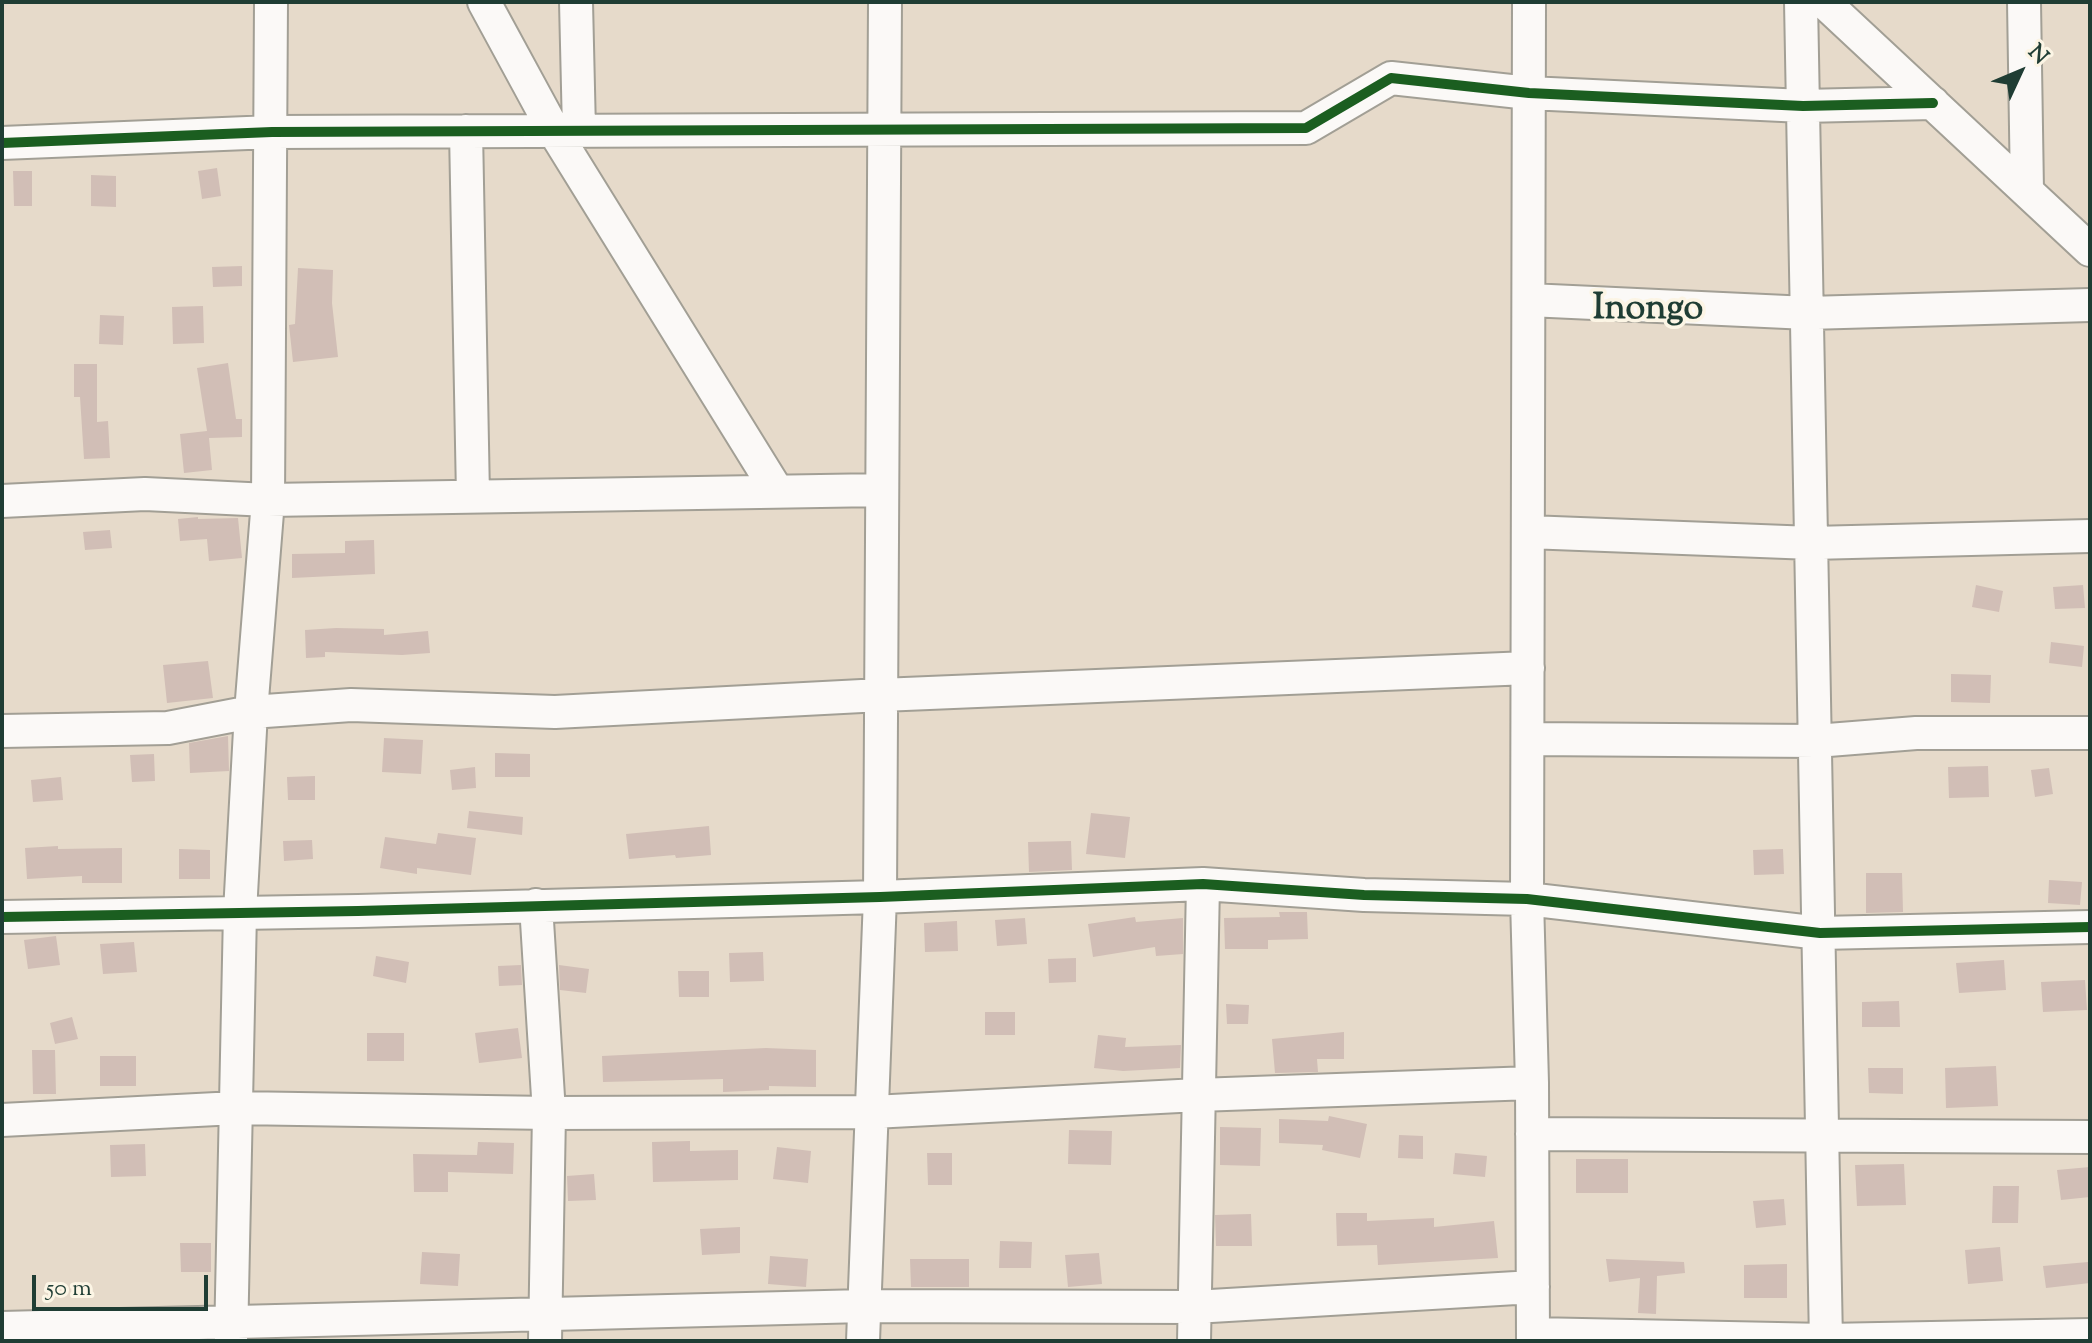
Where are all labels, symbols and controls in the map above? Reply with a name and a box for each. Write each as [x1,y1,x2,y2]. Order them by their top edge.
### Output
north arrow [1980,32,2060,112]
text: N [2020,38,2055,73]
district label: Inongo [1593,290,1703,334]
scale bar [36,1259,212,1309]
text: 50 m [46,1272,92,1306]

